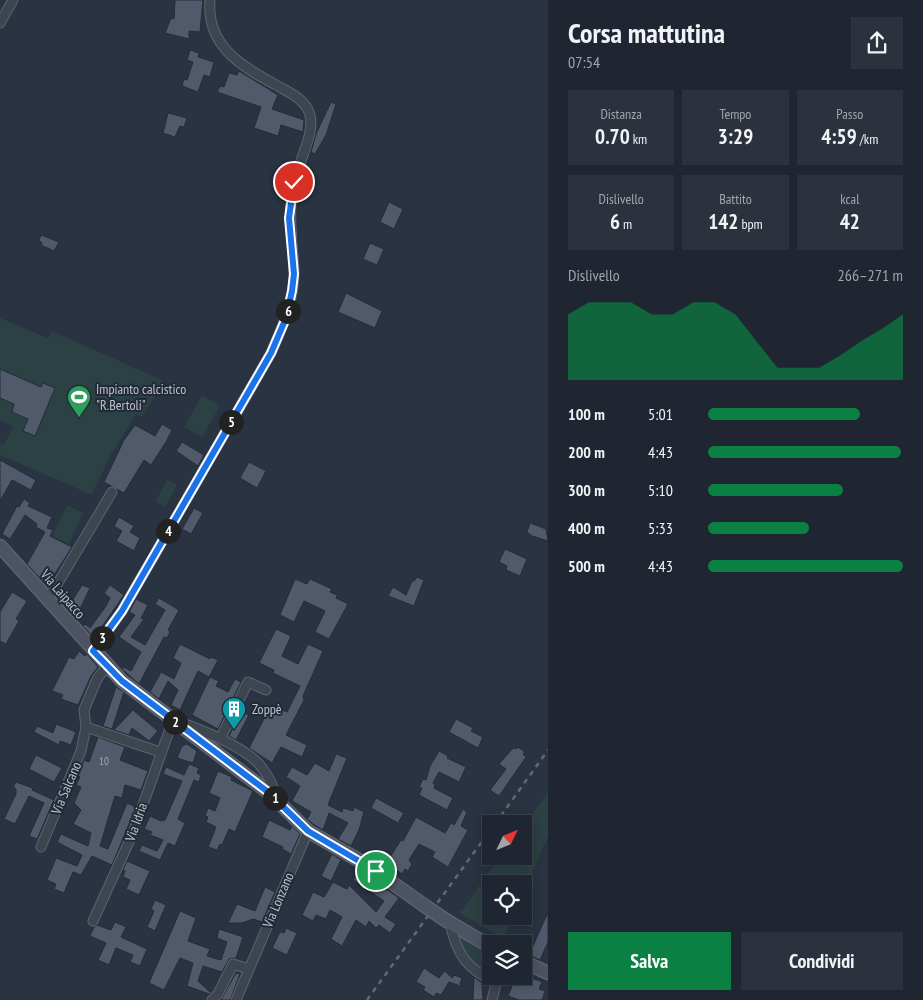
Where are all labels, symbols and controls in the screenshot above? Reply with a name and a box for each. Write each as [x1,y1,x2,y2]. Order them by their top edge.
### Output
text: Corsa mattutina [568,14,725,51]
button: share [851,17,903,69]
text: 07:54 [568,52,600,72]
text: Distanza [600,105,642,123]
text: Tempo [720,105,751,123]
text: Passo [836,105,863,123]
text: 0.70 [595,123,630,150]
text: 3:29 [718,123,753,150]
text: 4:59 [821,123,857,150]
text: km [630,130,647,148]
text: /km [857,130,878,148]
pin [273,161,315,203]
icon: check [280,168,308,196]
text: Dislivello [599,190,644,208]
text: Battito [719,190,752,208]
text: kcal [840,190,859,208]
text: 6 [610,208,620,235]
text: 142 [708,208,738,235]
text: 42 [840,208,860,235]
text: m [620,215,632,233]
text: bpm [738,215,763,233]
text: Dislivello [568,265,620,285]
text: 266–271 m [838,265,903,285]
pin: 6 [276,298,300,324]
text: 6 [285,302,292,320]
place label: Impianto calcistico "R.Bertoli" [96,380,186,414]
sports icon: Impianto calcistico "R.Bertoli" [66,384,92,418]
text: 100 m [568,404,605,424]
text: 5:01 [648,404,673,424]
pin: 5 [218,410,244,434]
text: 5 [228,413,235,431]
text: 200 m [568,442,605,462]
text: 4:43 [648,442,673,462]
text: 300 m [568,480,605,500]
text: 5:10 [648,480,673,500]
pin: 4 [156,518,180,544]
text: 400 m [568,518,605,538]
text: 5:33 [648,518,673,538]
text: 4 [165,522,172,540]
text: 500 m [568,556,605,576]
text: 4:43 [648,556,673,576]
street label: Via Laipacco [36,565,89,622]
pin: 3 [90,626,114,650]
text: 3 [99,629,106,647]
building icon: Zoppè [221,696,247,730]
place label: Zoppè [252,700,282,718]
pin: 2 [162,710,188,734]
text: 2 [172,713,179,731]
house number: 10 [99,754,109,768]
street label: Via Salcano [46,759,85,818]
pin: 1 [262,786,288,810]
text: 1 [272,789,279,807]
street label: Via Idria [120,800,151,845]
north arrow [482,815,532,865]
map controls [482,815,532,985]
pin [355,850,397,892]
icon: arrive [362,857,390,885]
street label: Via Lonzano [258,870,298,931]
button: locate [482,875,532,925]
button: Salva [568,932,731,990]
button: Condividi [741,932,903,990]
button: layers [482,935,532,985]

